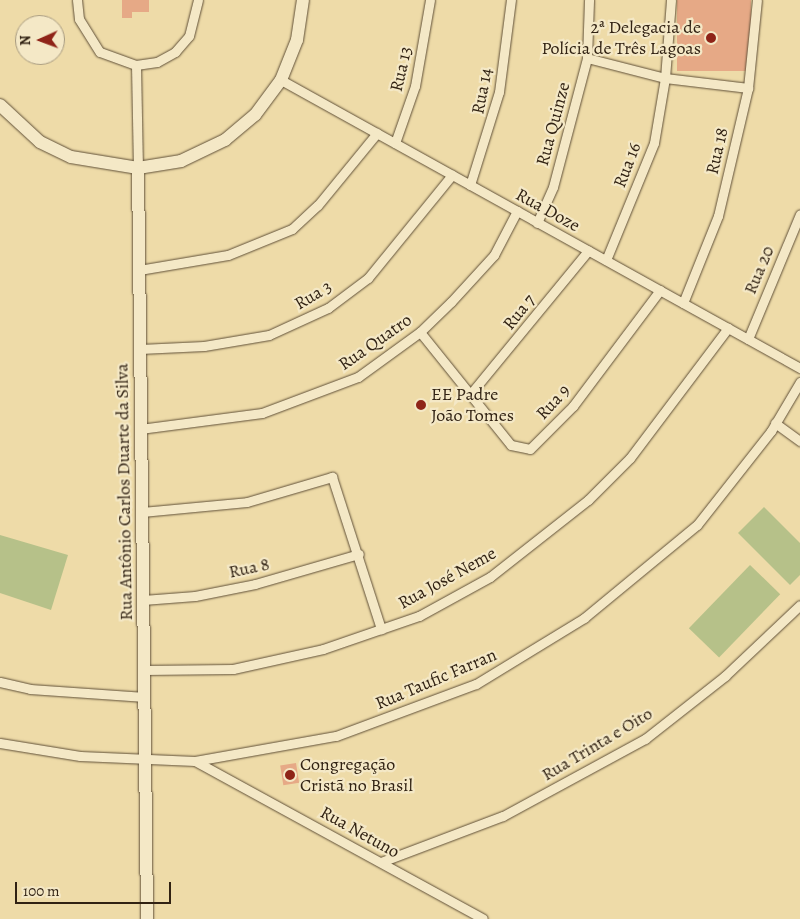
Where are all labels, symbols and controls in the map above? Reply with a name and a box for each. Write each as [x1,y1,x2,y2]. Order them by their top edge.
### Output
north arrow [15,15,65,65]
place label: 2ª Delegacia de Polícia de Três Lagoas [542,17,701,59]
marker: 2ª Delegacia de Polícia de Três Lagoas [705,32,717,44]
text: N [16,35,35,46]
street label: Rua 13 [385,44,417,94]
street label: Rua 14 [467,66,497,116]
street label: Rua Quinze [531,80,575,168]
street label: Rua 18 [701,126,733,176]
street label: Rua 16 [609,139,645,191]
street label: Rua Doze [512,184,584,236]
street label: Rua 20 [739,243,779,297]
street label: Rua 3 [290,276,336,314]
street label: Rua 7 [498,290,540,334]
street label: Rua Quatro [334,309,416,375]
street label: Rua Antônio Carlos Duarte da Silva [111,363,137,621]
street label: Rua 9 [531,380,575,424]
place label: EE Padre João Tomes [431,384,514,426]
marker: EE Padre João Tomes [415,399,427,411]
street label: Rua José Neme [394,542,500,614]
street label: Rua 8 [227,553,271,583]
street label: Rua Taufic Farran [372,644,500,714]
street label: Rua Trinta e Oito [538,702,656,786]
place label: Congregação Cristã no Brasil [300,754,413,796]
marker: Congregação Cristã no Brasil [284,769,296,781]
street label: Rua Netuno [317,801,403,863]
scale bar [18,872,174,904]
text: 100 m [23,881,60,901]

